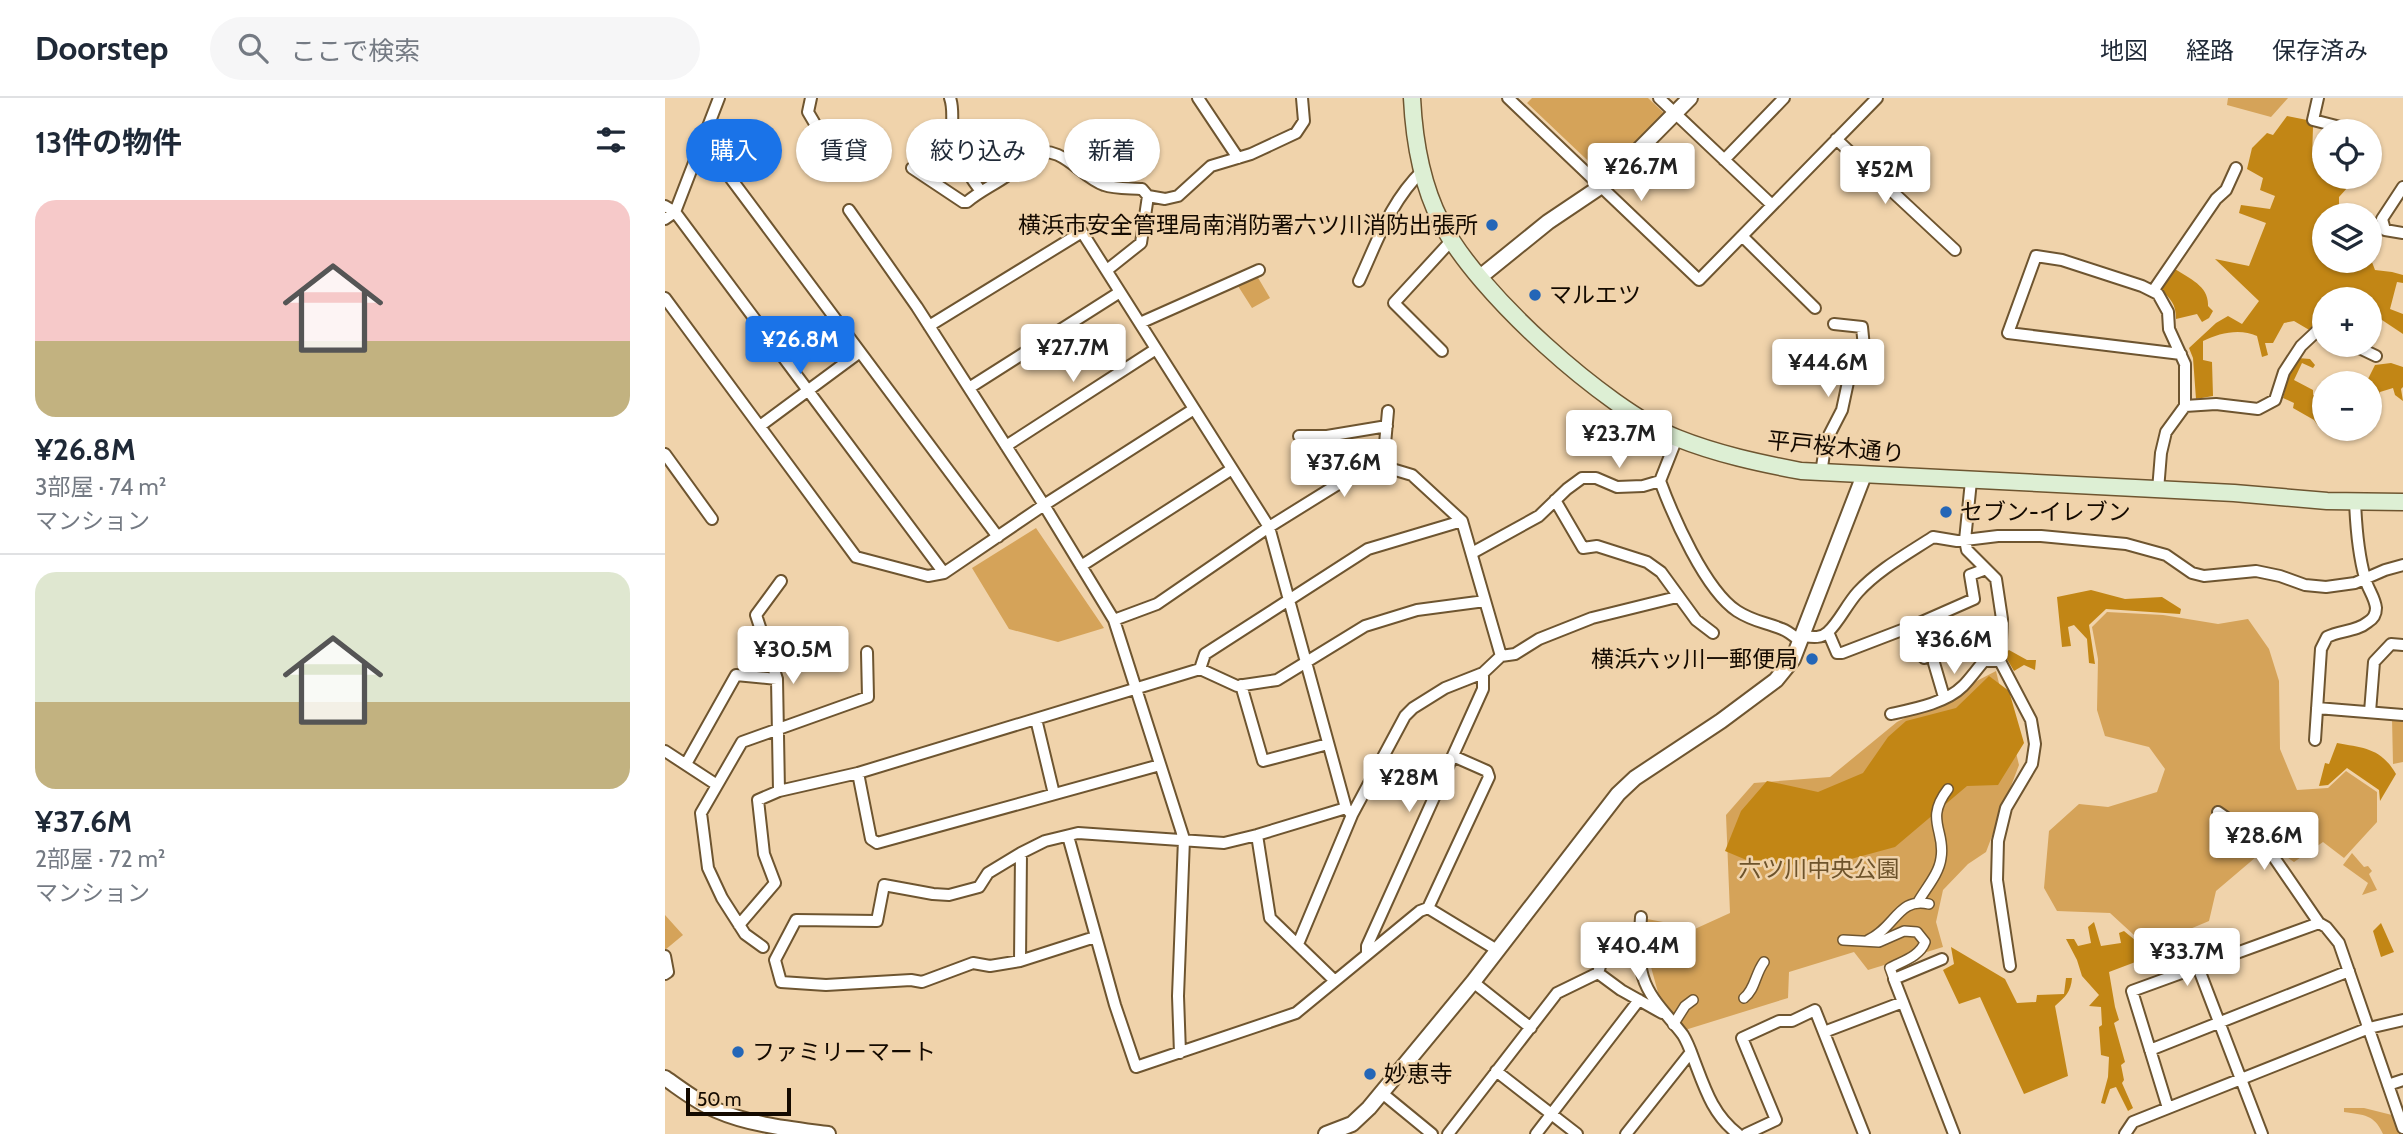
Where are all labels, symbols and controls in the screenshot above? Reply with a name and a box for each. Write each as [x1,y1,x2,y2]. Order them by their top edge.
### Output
search box [210,17,700,80]
text: Doorstep [35,28,168,68]
icon: search [234,29,272,67]
text: ここで検索 [290,35,420,67]
text: 地図 [2100,36,2148,65]
text: 経路 [2186,36,2234,65]
text: 保存済み [2272,36,2368,65]
chip: 購入 [686,119,782,182]
chip: 賃貸 [796,119,892,182]
chip: 絞り込み [906,119,1050,182]
chip: 新着 [1064,119,1160,182]
map controls [2312,119,2382,441]
button: locate [2312,119,2382,189]
icon: filters [592,121,630,159]
text: 13件の物件 [35,124,182,161]
pin: ¥26.7M [1584,144,1698,203]
pin: ¥52M [1844,146,1926,206]
text: ¥26.7M [1604,152,1678,180]
text: ¥52M [1856,155,1914,183]
button: layers [2312,203,2382,273]
place label: 横浜市安全管理局南消防署六ツ川消防出張所 [1018,211,1478,239]
marker: 横浜市安全管理局南消防署六ツ川消防出張所 [1484,217,1500,233]
icon: home [270,245,396,371]
place label: マルエツ [1549,281,1641,309]
marker: マルエツ [1527,287,1543,303]
button: + [2312,287,2382,357]
pin: ¥26.8M [743,316,857,376]
pin: ¥27.7M [1016,324,1130,384]
text: ¥26.8M [761,325,839,353]
text: ¥27.7M [1037,333,1109,361]
pin: ¥44.6M [1771,340,1885,399]
text: ¥44.6M [1788,348,1868,376]
button: − [2312,371,2382,441]
pin: ¥23.7M [1562,410,1676,470]
text: ¥23.7M [1582,419,1656,447]
street label: 平戸桜木通り [1766,426,1906,468]
text: ¥26.8M [35,431,136,468]
pin: ¥37.6M [1287,440,1401,499]
text: ¥37.6M [1307,448,1381,476]
text: 3部屋 · 74 m² [35,473,166,501]
place label: セブン-イレブン [1960,498,2131,526]
marker: セブン-イレブン [1938,504,1954,520]
text: マンション [35,507,150,535]
pin: ¥36.6M [1897,616,2011,676]
icon: home [270,617,396,743]
text: ¥36.6M [1916,625,1992,653]
pin: ¥30.5M [736,626,850,686]
text: ¥30.5M [754,635,832,663]
place label: 横浜六ッ川一郵便局 [1591,645,1798,673]
marker: 横浜六ッ川一郵便局 [1804,651,1820,667]
pin: ¥28M [1368,754,1450,814]
text: ¥28M [1379,763,1439,791]
text: ¥37.6M [35,803,132,840]
pin: ¥28.6M [2207,812,2321,872]
text: ¥28.6M [2225,821,2303,849]
text: 2部屋 · 72 m² [35,845,165,873]
park label: 六ツ川中央公園 [1739,855,1900,883]
text: マンション [35,879,150,907]
pin: ¥40.4M [1581,922,1695,982]
pin: ¥33.7M [2130,928,2244,988]
text: ¥40.4M [1597,931,1679,959]
text: ¥33.7M [2150,937,2224,965]
place label: ファミリーマート [752,1038,936,1066]
marker: ファミリーマート [730,1044,746,1060]
place label: 妙恵寺 [1384,1060,1453,1088]
marker: 妙恵寺 [1362,1066,1378,1082]
scale bar [686,1085,791,1117]
text: 50 m [697,1088,741,1111]

